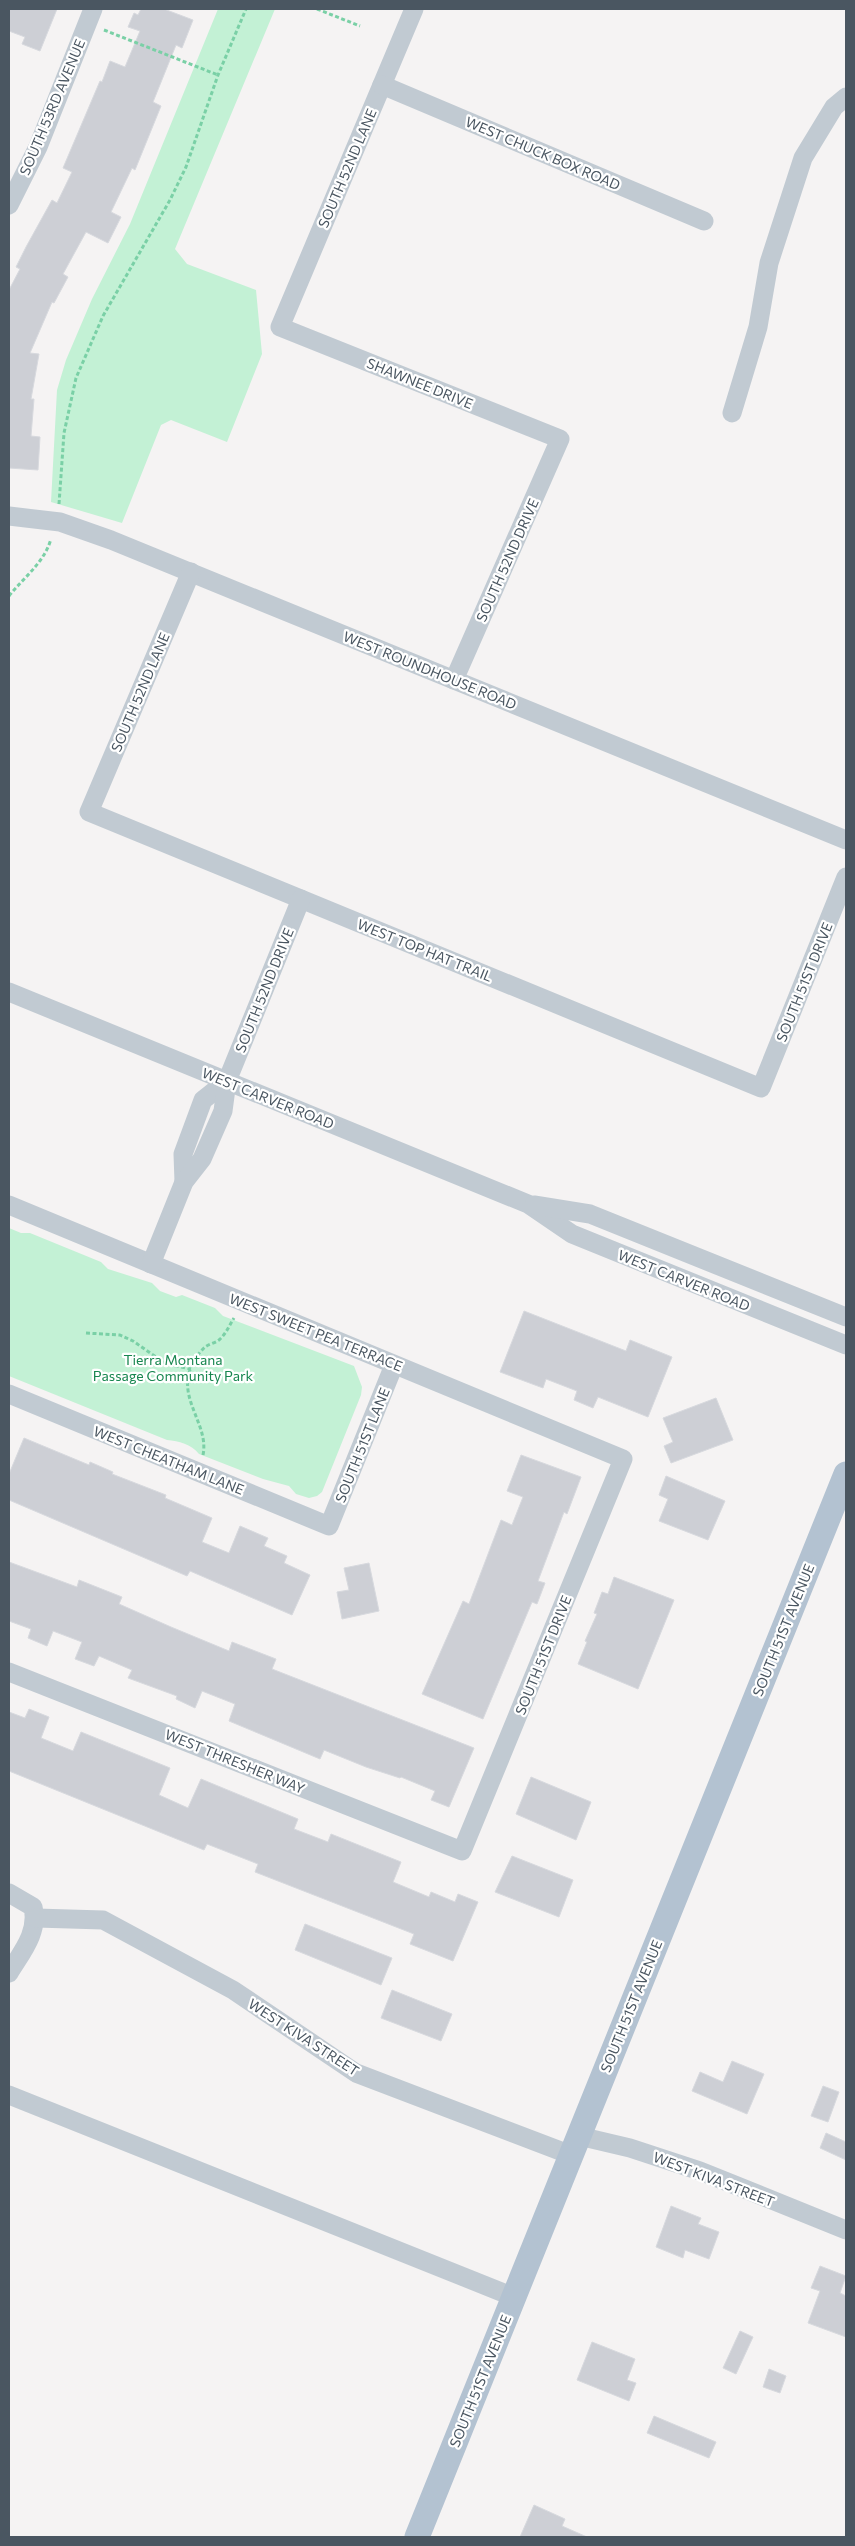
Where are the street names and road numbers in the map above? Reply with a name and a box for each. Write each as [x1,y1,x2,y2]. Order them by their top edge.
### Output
street label: SOUTH 53RD AVENUE [16,36,88,178]
street label: SOUTH 52ND LANE [314,106,380,230]
street label: WEST CHUCK BOX ROAD [463,113,623,193]
street label: SHAWNEE DRIVE [364,354,476,412]
street label: SOUTH 52ND DRIVE [472,496,542,624]
street label: WEST ROUNDHOUSE ROAD [341,627,519,713]
street label: SOUTH 52ND LANE [107,630,173,754]
street label: WEST TOP HAT TRAIL [355,915,495,985]
street label: SOUTH 51ST DRIVE [772,920,836,1044]
street label: SOUTH 52ND DRIVE [231,925,297,1055]
street label: WEST CARVER ROAD [200,1064,336,1132]
street label: WEST CARVER ROAD [616,1246,752,1314]
street label: WEST SWEET PEA TERRACE [227,1289,405,1375]
street label: SOUTH 51ST LANE [331,1385,393,1505]
street label: WEST CHEATHAM LANE [91,1422,247,1498]
street label: SOUTH 51ST AVENUE [749,1561,817,1699]
street label: SOUTH 51ST DRIVE [511,1593,575,1717]
street label: WEST THRESHER WAY [163,1725,307,1797]
street label: SOUTH 51ST AVENUE [597,1937,665,2075]
street label: WEST KIVA STREET [245,1995,363,2079]
street label: WEST KIVA STREET [651,2148,777,2210]
street label: SOUTH 51ST AVENUE [446,2312,514,2450]

